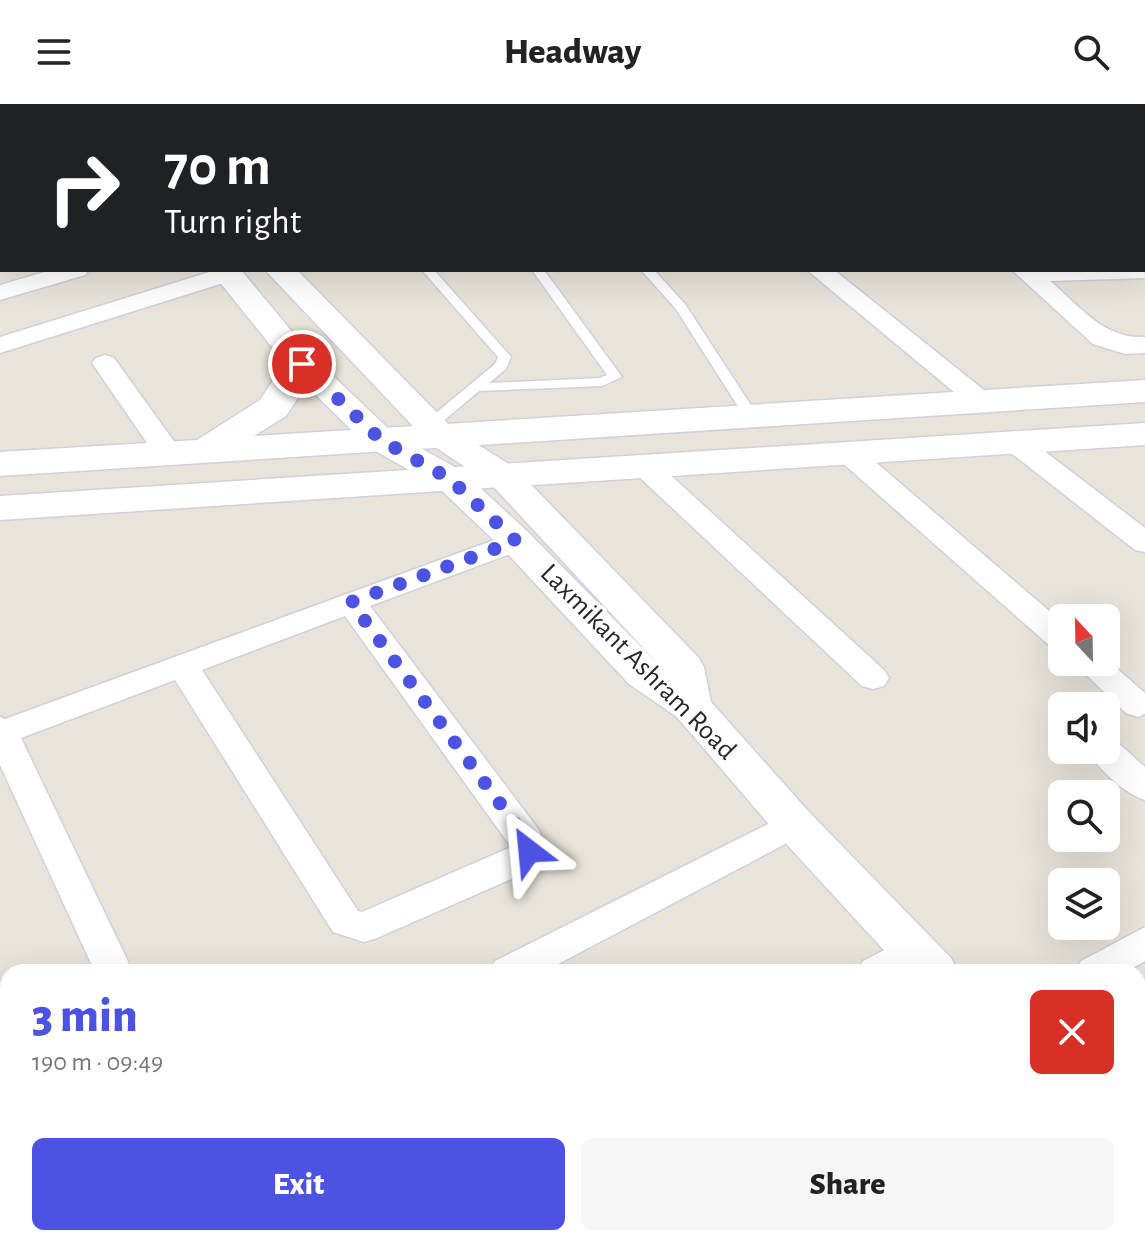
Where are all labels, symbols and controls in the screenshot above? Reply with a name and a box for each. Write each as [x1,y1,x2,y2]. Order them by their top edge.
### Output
icon: menu [32,30,76,74]
icon: search [1069,30,1113,74]
text: Headway [504,34,641,70]
icon: right [32,136,136,240]
text: 70 m [164,139,271,195]
text: Turn right [164,204,301,240]
pin [268,330,336,398]
icon: arrive [280,342,324,386]
street label: Laxmikant Ashram Road [535,559,741,765]
north arrow [1048,604,1120,676]
map controls [1048,604,1120,940]
button: sound [1048,692,1120,764]
button: search [1048,780,1120,852]
position arrow [487,809,571,893]
button: layers [1048,868,1120,940]
button: close [1030,990,1114,1074]
text: 3 min [32,993,138,1041]
text: 190 m · 09:49 [32,1049,163,1075]
button: Exit [32,1138,565,1230]
button: Share [581,1138,1114,1230]

